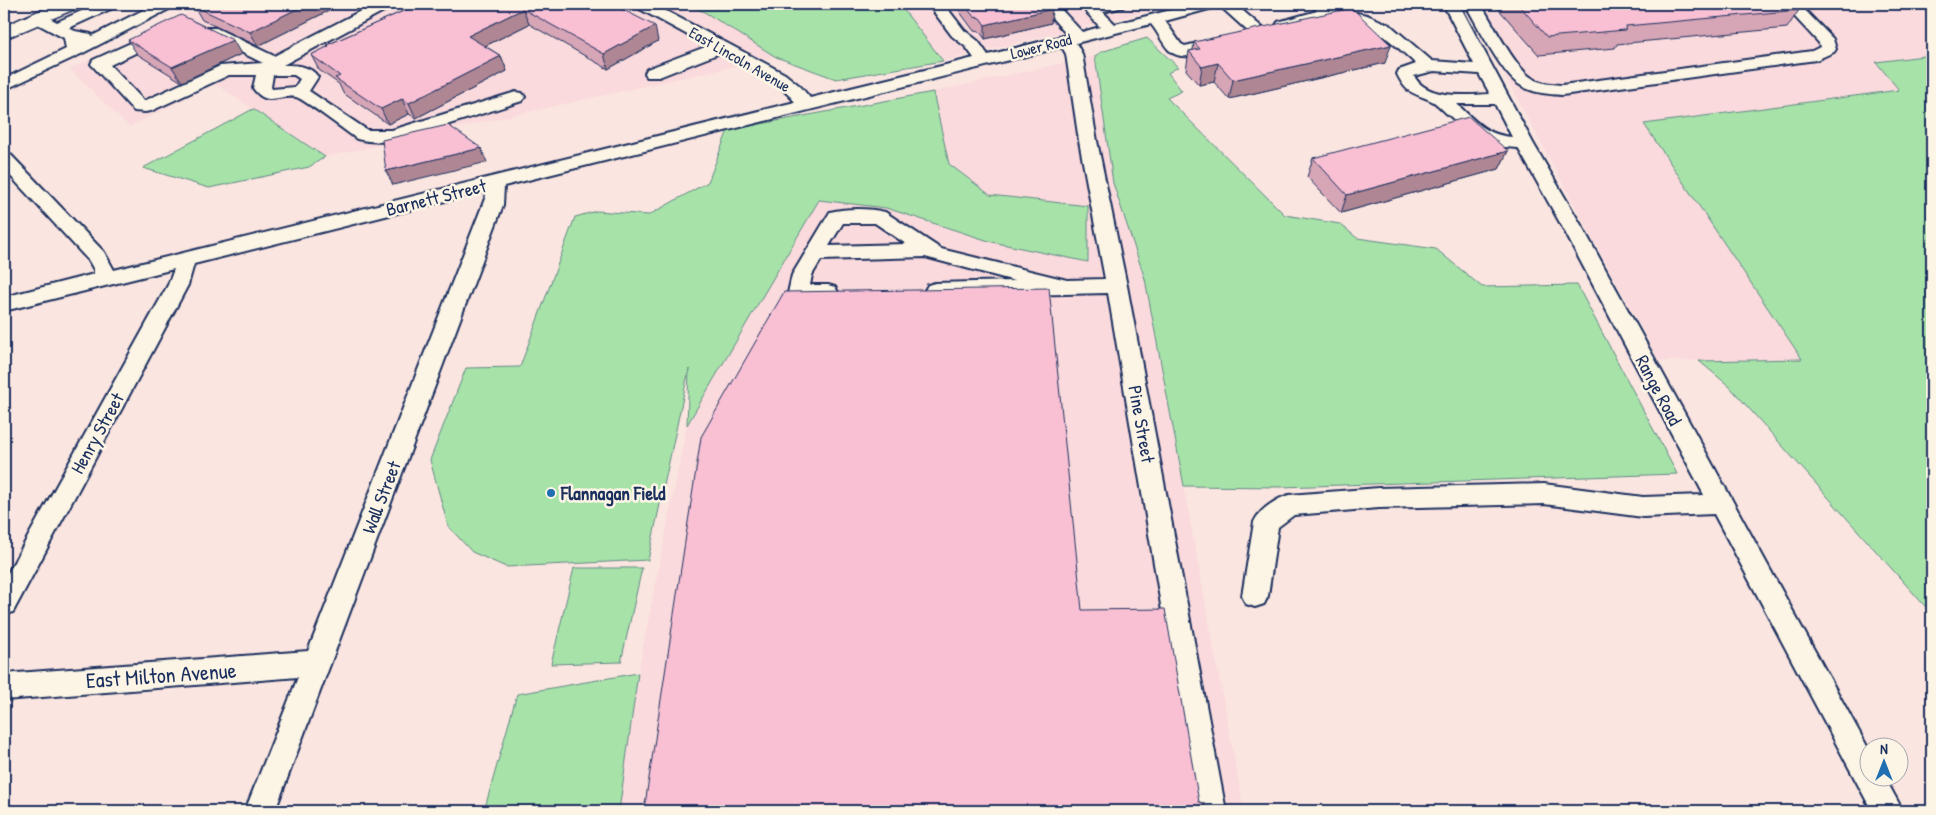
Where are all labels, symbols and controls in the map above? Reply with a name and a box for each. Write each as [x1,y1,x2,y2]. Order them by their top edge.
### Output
street label: East Lincoln Avenue [685,21,795,97]
street label: Lower Road [1008,28,1074,64]
street label: Barnett Street [383,172,489,222]
street label: Range Road [1630,350,1689,430]
street label: Pine Street [1122,383,1162,465]
street label: Henry Street [64,387,130,478]
street label: Wall Street [355,456,407,537]
place label: Flannagan Field [560,480,666,507]
marker: Flannagan Field [545,487,557,499]
street label: East Milton Avenue [85,655,237,695]
north arrow [1858,738,1908,788]
text: N [1880,739,1888,758]

